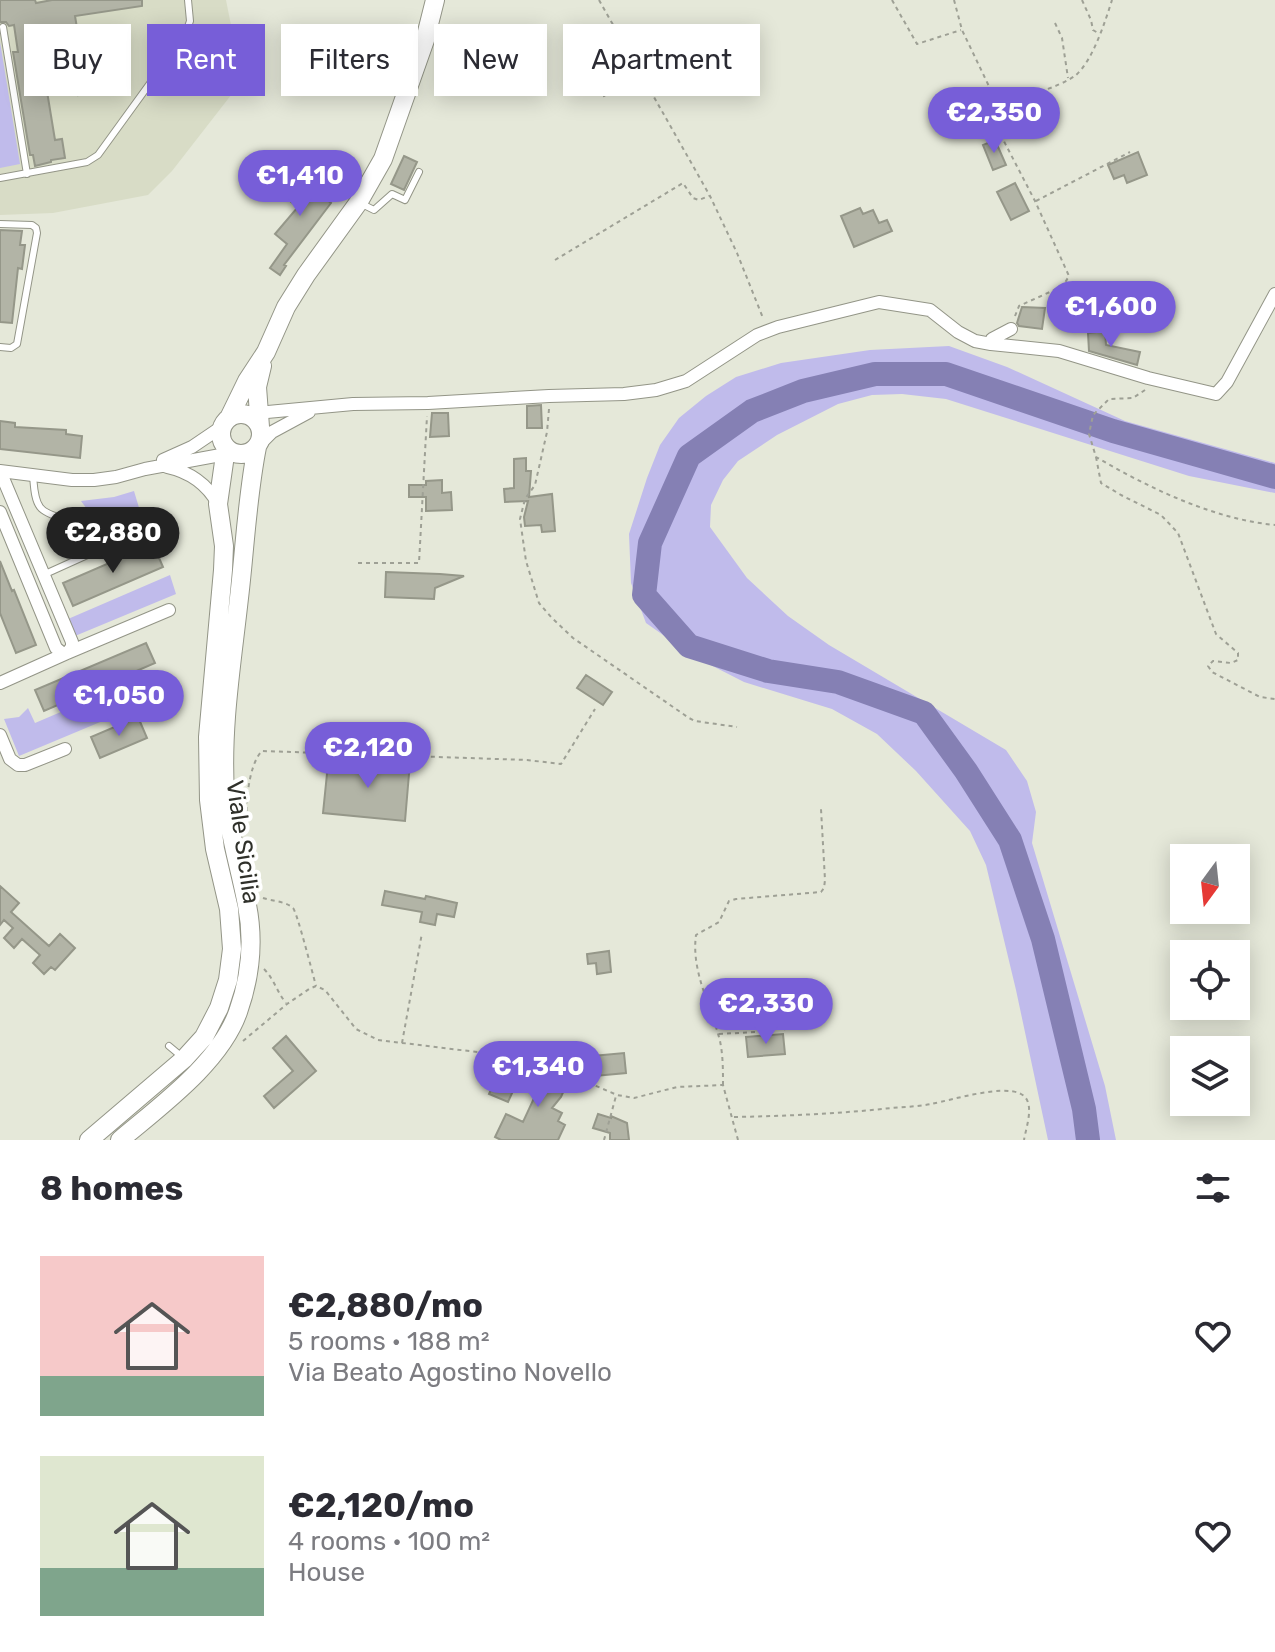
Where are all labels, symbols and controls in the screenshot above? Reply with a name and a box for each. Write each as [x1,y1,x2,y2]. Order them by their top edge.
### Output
chip: Buy [24,24,131,96]
chip: Rent [147,24,265,96]
chip: Filters [281,24,418,96]
chip: New [434,24,547,96]
chip: Apartment [563,24,760,96]
pin: €2,350 [929,87,1059,155]
text: €2,350 [946,97,1042,128]
pin: €1,410 [235,150,365,218]
text: €1,410 [256,160,344,191]
pin: €1,600 [1046,281,1176,349]
text: €1,600 [1065,291,1157,322]
pin: €2,880 [48,507,178,575]
text: €2,880 [64,517,162,548]
pin: €1,050 [54,670,184,738]
text: €1,050 [73,680,165,711]
pin: €2,120 [303,722,433,790]
text: €2,120 [323,732,413,763]
street label: Viale Sicilia [220,778,266,906]
north arrow [1170,844,1250,924]
map controls [1170,844,1250,1116]
button: locate [1170,940,1250,1020]
pin: €2,330 [701,978,831,1046]
text: €2,330 [718,988,814,1019]
button: layers [1170,1036,1250,1116]
pin: €1,340 [473,1041,603,1109]
text: €1,340 [491,1051,585,1082]
icon: filters [1191,1166,1235,1210]
text: 8 homes [40,1168,183,1209]
text: €2,880/mo [288,1285,483,1326]
icon: home [104,1288,200,1384]
icon: heart [1191,1314,1235,1358]
text: 5 rooms · 188 m² [288,1326,490,1357]
text: Via Beato Agostino Novello [288,1357,612,1388]
text: €2,120/mo [288,1485,474,1526]
icon: home [104,1488,200,1584]
icon: heart [1191,1514,1235,1558]
text: 4 rooms · 100 m² [288,1526,490,1557]
text: House [288,1557,365,1588]

